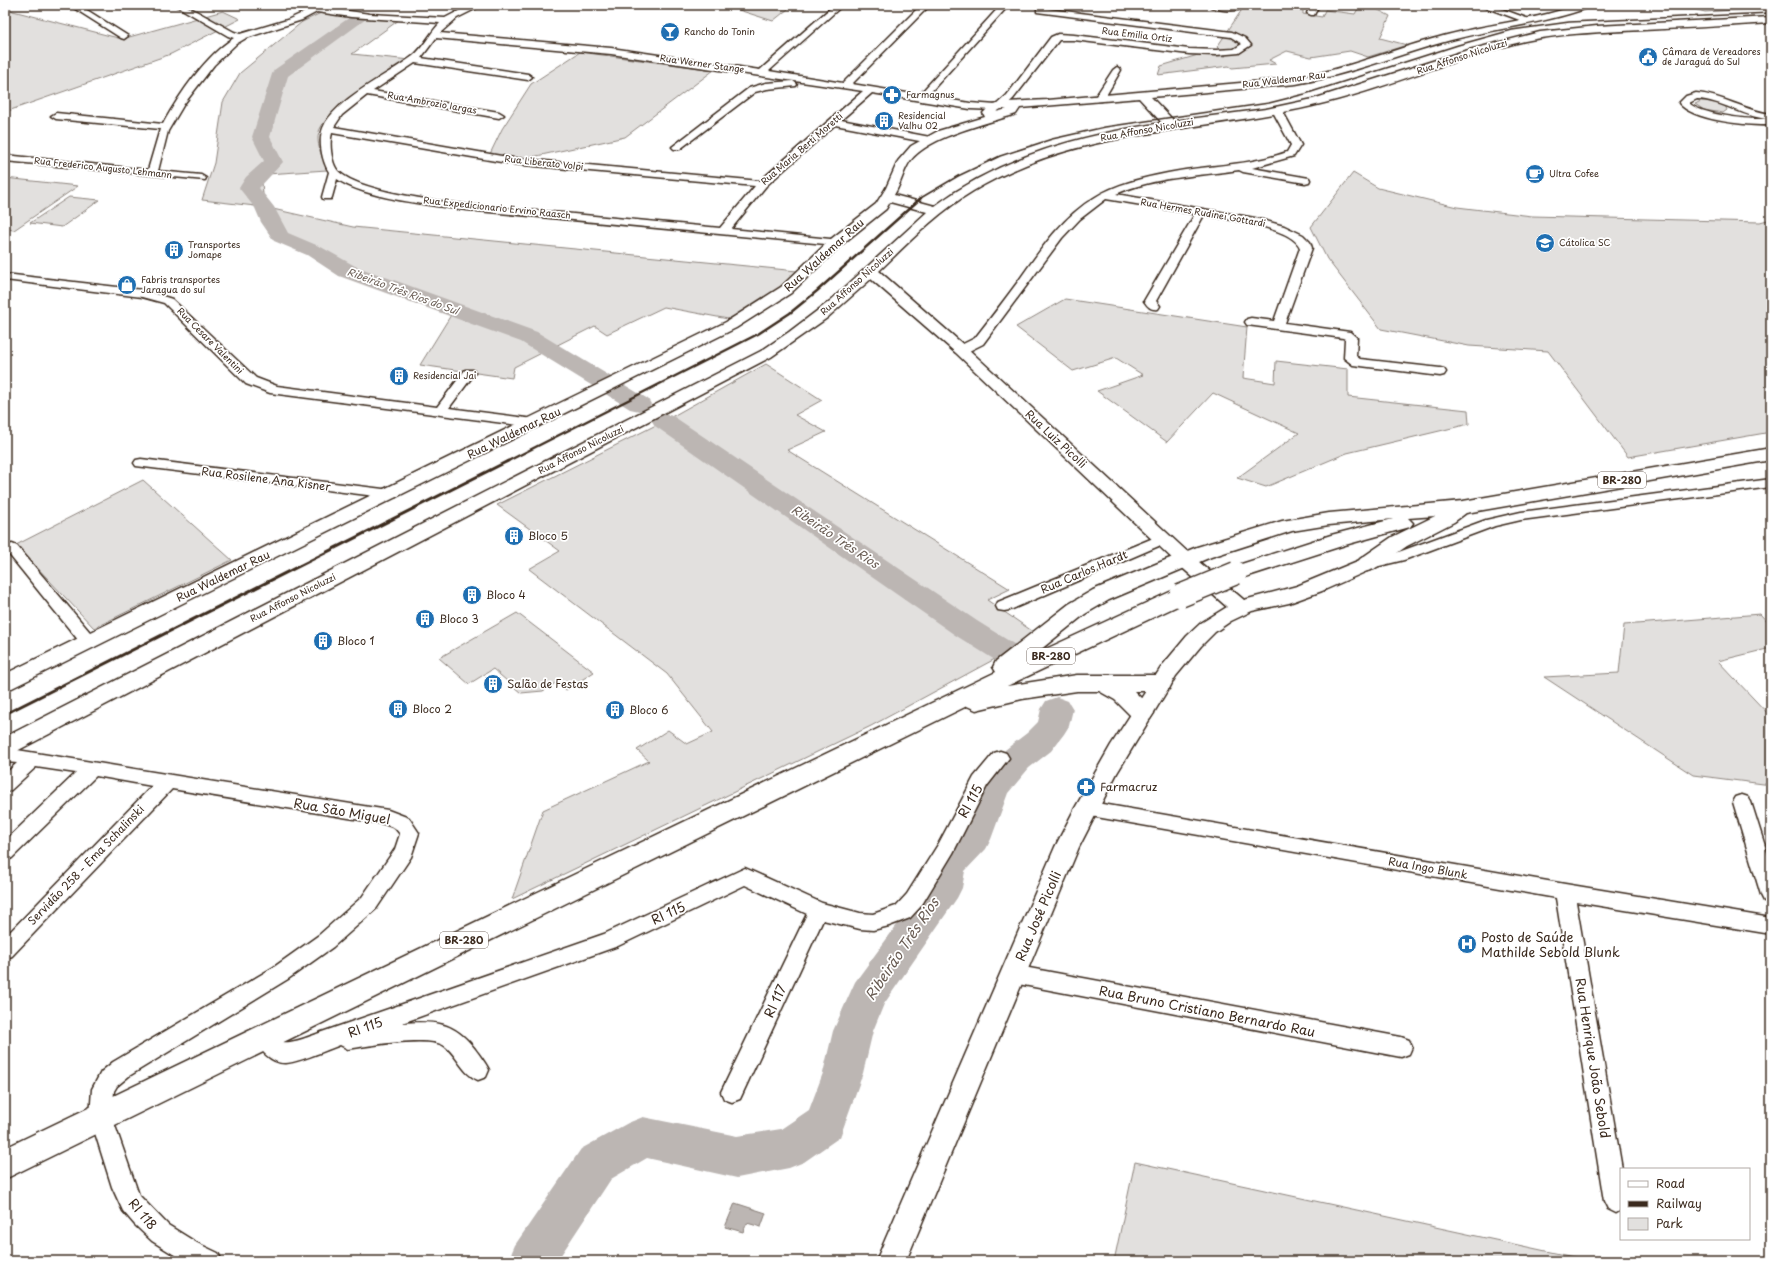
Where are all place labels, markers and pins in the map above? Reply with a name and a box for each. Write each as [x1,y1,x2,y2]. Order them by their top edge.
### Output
bar icon: Rancho do Tonin [659,21,681,43]
place label: Rancho do Tonin [684,24,755,38]
place label: Câmara de Vereadores de Jaraguá do Sul [1662,44,1761,68]
public building icon: Câmara de Vereadores de Jaraguá do Sul [1637,46,1659,68]
pharmacy icon: Farmagnus [881,84,903,106]
place label: Farmagnus [906,87,954,101]
place label: Residencial Valhu 02 [898,108,946,132]
building icon: Residencial Valhu 02 [873,110,895,132]
cafe icon: Ultra Cofee [1524,163,1546,185]
place label: Ultra Cofee [1549,166,1599,180]
school or university icon: Cátolica SC [1534,232,1556,254]
place label: Cátolica SC [1559,235,1610,249]
place label: Transportes Jomape [188,237,240,261]
building icon: Transportes Jomape [163,239,185,261]
place label: Fabris transportes Jaragua do sul [141,272,220,296]
shop icon: Fabris transportes Jaragua do sul [116,274,138,296]
building icon: Residencial Jai [388,365,410,387]
place label: Residencial Jai [413,368,477,382]
building icon: Bloco 5 [503,525,525,547]
place label: Bloco 5 [528,527,568,544]
building icon: Bloco 4 [461,584,483,606]
place label: Bloco 4 [486,586,526,603]
building icon: Bloco 3 [414,608,436,630]
place label: Bloco 3 [439,610,479,627]
building icon: Bloco 1 [312,630,334,652]
place label: Bloco 1 [337,632,375,649]
building icon: Salão de Festas [482,673,504,695]
place label: Salão de Festas [507,675,588,692]
building icon: Bloco 2 [387,698,409,720]
building icon: Bloco 6 [604,699,626,721]
place label: Bloco 2 [412,700,452,717]
place label: Bloco 6 [629,701,668,718]
pharmacy icon: Farmacruz [1075,776,1097,798]
place label: Farmacruz [1100,778,1157,795]
place label: Posto de Saúde Mathilde Sebold Blunk [1481,927,1620,961]
hospital icon: Posto de Saúde Mathilde Sebold Blunk [1456,933,1478,955]

